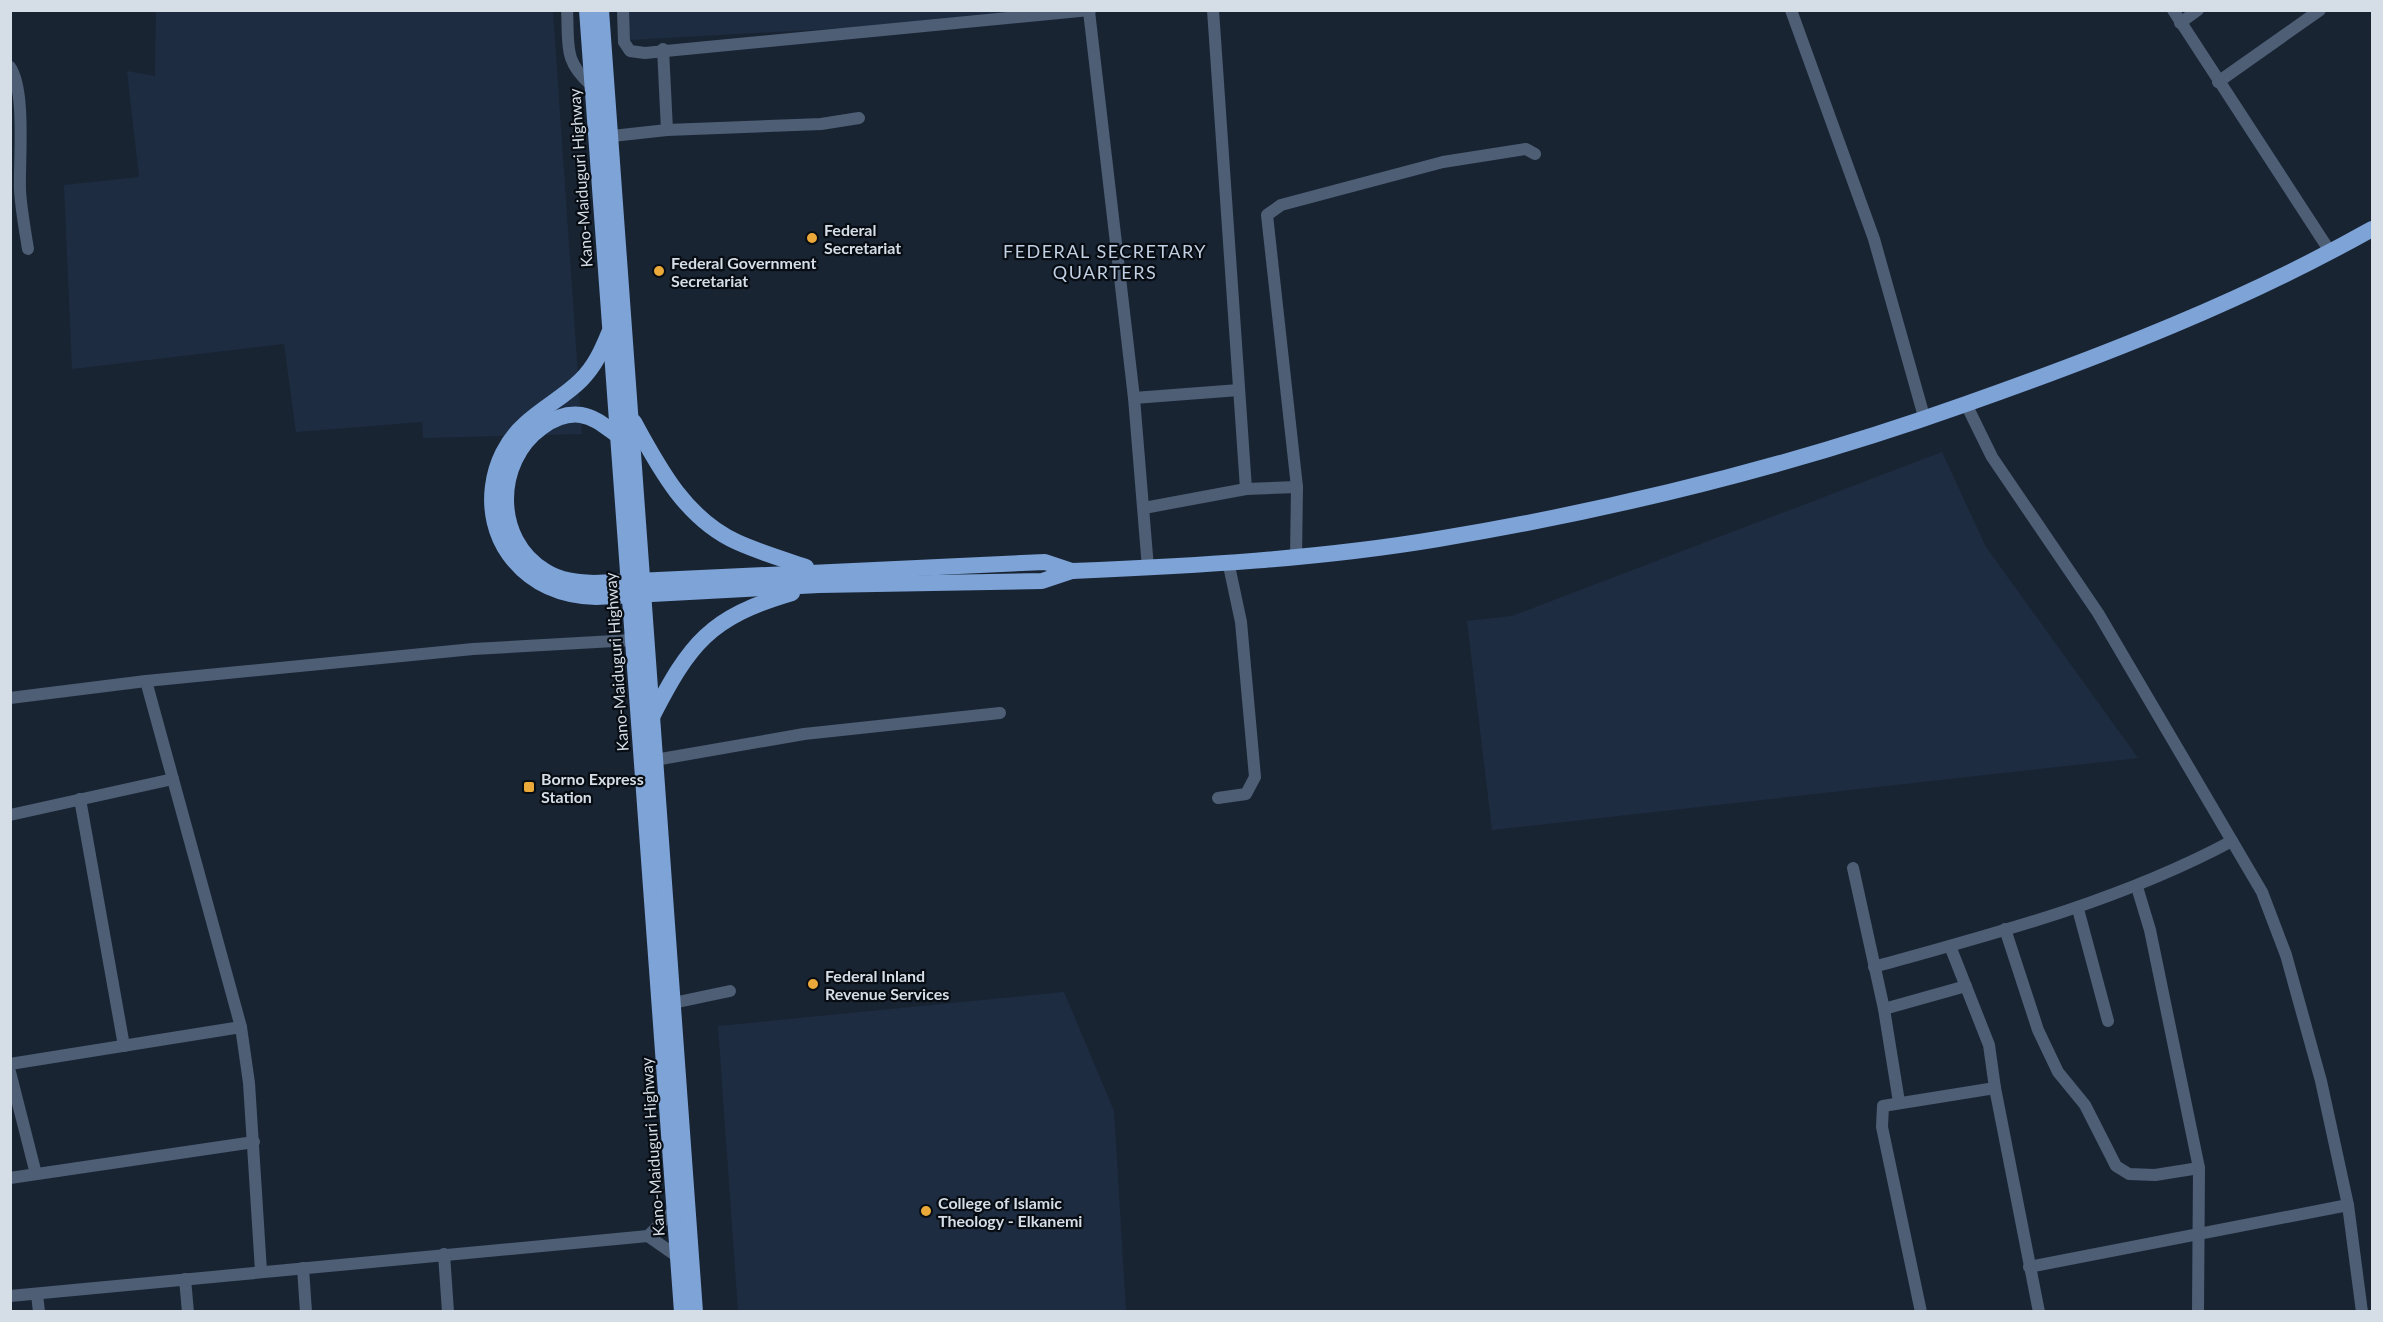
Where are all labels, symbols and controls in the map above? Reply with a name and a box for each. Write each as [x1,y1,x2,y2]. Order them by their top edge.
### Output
street label: Kano-Maiduguri Highway [564,87,596,268]
place label: Federal Secretariat [824,220,901,257]
marker: Federal Secretariat [805,231,819,245]
district label: FEDERAL SECRETARY QUARTERS [1003,240,1207,283]
place label: Federal Government Secretariat [671,253,816,290]
marker: Federal Government Secretariat [652,264,666,278]
street label: Kano-Maiduguri Highway [600,571,632,752]
place label: Borno Express Station [541,769,644,806]
marker: Borno Express Station [522,780,536,794]
place label: Federal Inland Revenue Services [825,966,949,1003]
marker: Federal Inland Revenue Services [806,977,820,991]
street label: Kano-Maiduguri Highway [636,1056,668,1237]
place label: College of Islamic Theology - Elkanemi [938,1193,1082,1230]
marker: College of Islamic Theology - Elkanemi [919,1204,933,1218]

